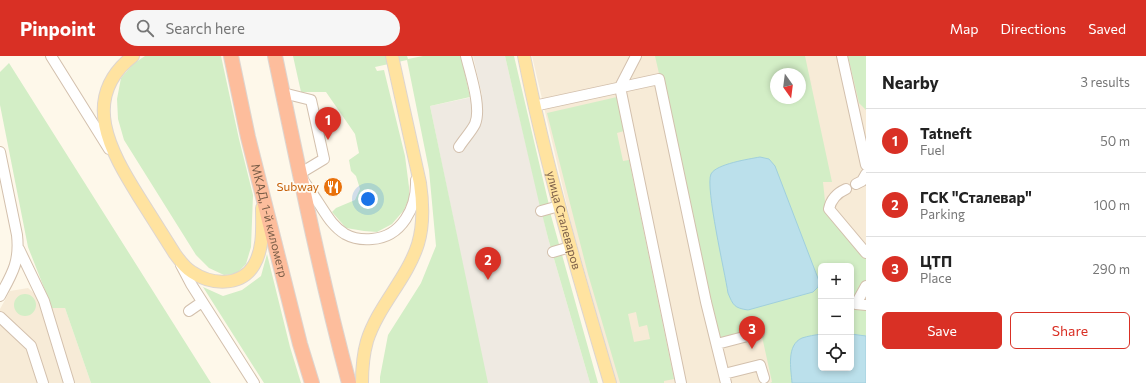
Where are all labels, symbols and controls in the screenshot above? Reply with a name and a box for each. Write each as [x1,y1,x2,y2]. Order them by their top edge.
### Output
search box [120,10,400,46]
text: Pinpoint [20,17,96,40]
icon: search [134,17,156,39]
text: Search here [166,19,245,37]
text: Map [950,20,979,37]
text: Directions [1001,20,1066,37]
text: Saved [1088,20,1126,37]
north arrow [770,68,806,104]
text: Nearby [882,72,939,93]
text: 3 results [1081,74,1130,90]
pin: 1 [315,107,341,140]
text: Tatneft [920,124,972,142]
text: 1 [892,133,898,149]
text: 50 m [1100,133,1130,149]
text: Fuel [920,142,945,158]
street label: МКАД, 1-й километр [249,162,291,279]
street label: улица Сталеваров [544,169,584,271]
restaurant icon: Subway [322,176,344,198]
place label: Subway [276,179,319,193]
text: ГСК "Сталевар" [920,188,1032,206]
your location [358,189,378,209]
text: 2 [891,197,899,213]
text: 100 m [1094,197,1130,213]
text: Parking [920,206,965,222]
pin: 2 [475,247,501,280]
text: ЦТП [920,252,952,270]
text: 3 [891,261,899,277]
text: 290 m [1093,261,1130,277]
map controls [818,263,854,371]
button: + [818,263,854,299]
text: Place [920,270,952,286]
button: − [818,299,854,335]
button: Save [882,312,1002,349]
button: Share [1010,312,1130,349]
pin: 3 [739,316,765,349]
button: locate [818,335,854,371]

